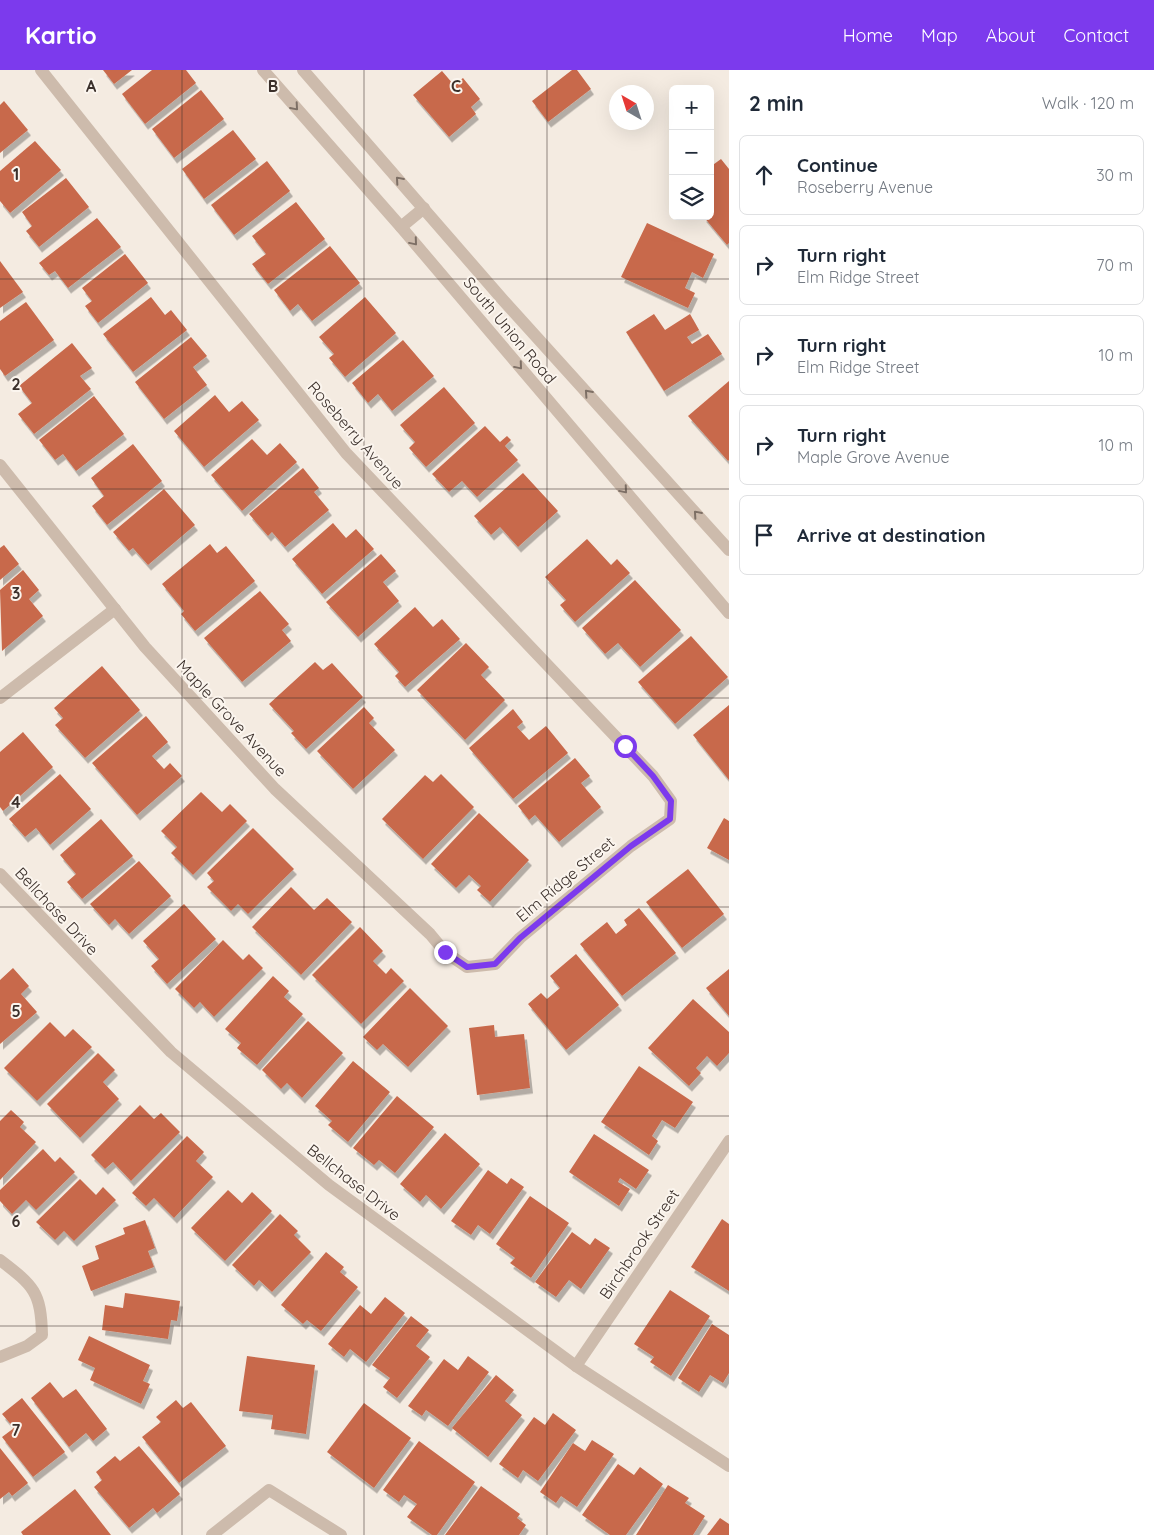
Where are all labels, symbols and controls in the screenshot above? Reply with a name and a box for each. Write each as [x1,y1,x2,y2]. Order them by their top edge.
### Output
text: Kartio [25,20,97,50]
text: Home [843,24,893,47]
text: Map [921,24,958,47]
text: About [986,24,1036,47]
text: Contact [1064,24,1129,47]
text: A [86,76,97,96]
text: B [268,76,278,96]
text: C [451,76,461,96]
north arrow [609,85,654,130]
map controls [669,85,714,220]
button: + [669,85,714,130]
text: 2 min [749,90,804,116]
text: Walk · 120 m [1042,93,1134,113]
one-way arrow [289,102,298,111]
button: − [669,130,714,175]
text: Continue [797,153,878,177]
icon: ahead [750,161,778,189]
text: 1 [13,164,19,184]
text: 30 m [1096,165,1133,185]
button: layers [669,175,714,220]
one-way arrow [396,176,405,185]
text: Roseberry Avenue [797,177,933,197]
one-way arrow [408,236,417,245]
text: Turn right [797,243,886,267]
icon: right [750,251,778,279]
text: 70 m [1096,255,1133,275]
text: Elm Ridge Street [797,267,919,287]
street label: South Union Road [459,272,561,388]
text: Turn right [797,333,886,357]
icon: right [750,341,778,369]
text: 10 m [1099,345,1133,365]
text: Elm Ridge Street [797,357,919,377]
one-way arrow [514,360,522,369]
text: 2 [11,374,21,394]
street label: Roseberry Avenue [304,377,408,493]
one-way arrow [585,389,594,398]
text: Turn right [797,423,886,447]
icon: right [750,431,778,459]
text: 10 m [1099,435,1133,455]
text: Maple Grove Avenue [797,447,950,467]
one-way arrow [618,485,627,494]
one-way arrow [694,510,703,519]
icon: arrive [750,521,778,549]
text: Arrive at destination [797,523,986,547]
text: 3 [12,583,20,603]
street label: Maple Grove Avenue [173,655,291,781]
route start [614,735,637,758]
text: 4 [11,792,21,812]
street label: Elm Ridge Street [512,832,618,926]
street label: Bellchase Drive [11,863,103,959]
route end [434,941,457,964]
text: 5 [11,1001,21,1021]
street label: Bellchase Drive [303,1139,405,1225]
street label: Birchbrook Street [595,1185,683,1303]
text: 6 [12,1211,21,1231]
text: 7 [12,1420,21,1440]

